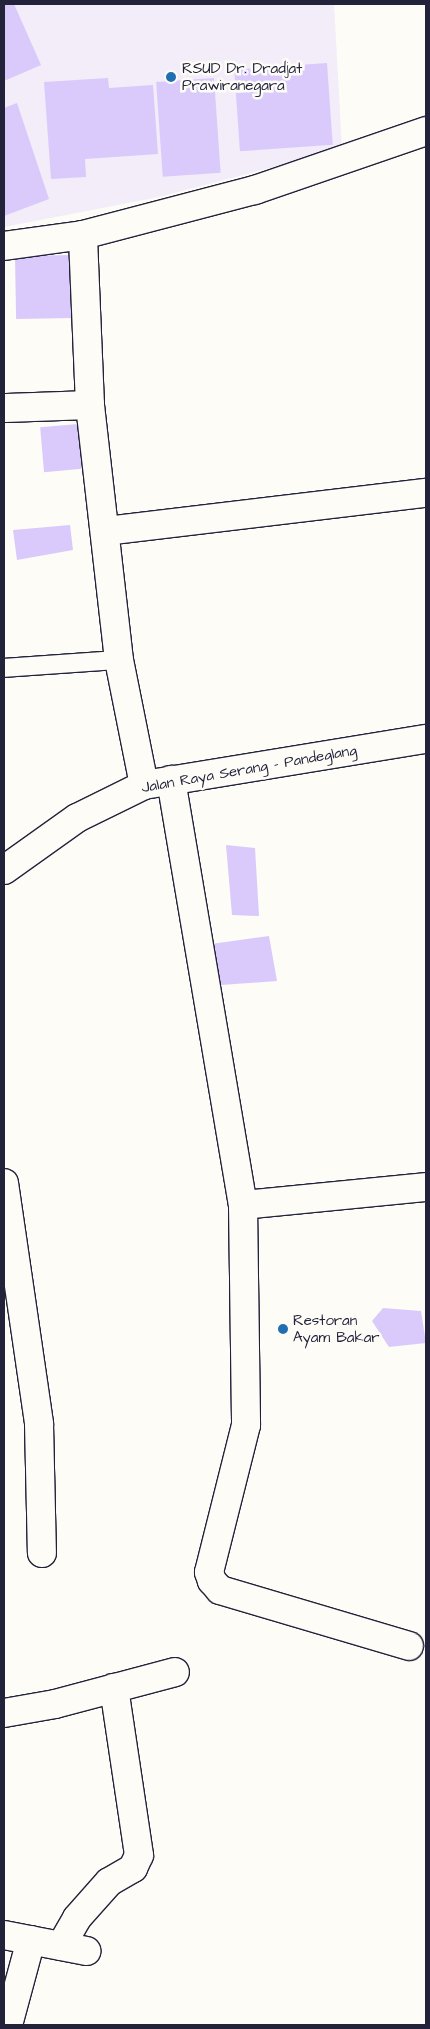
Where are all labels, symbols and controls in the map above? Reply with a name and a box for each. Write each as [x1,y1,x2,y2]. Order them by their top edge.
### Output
place label: RSUD Dr. Dradjat Prawiranegara [182,59,302,94]
marker: RSUD Dr. Dradjat Prawiranegara [164,70,178,84]
street label: Jalan Raya Serang - Pandeglang [140,741,358,797]
place label: Restoran Ayam Bakar [293,1311,380,1346]
marker: Restoran Ayam Bakar [277,1323,289,1335]

